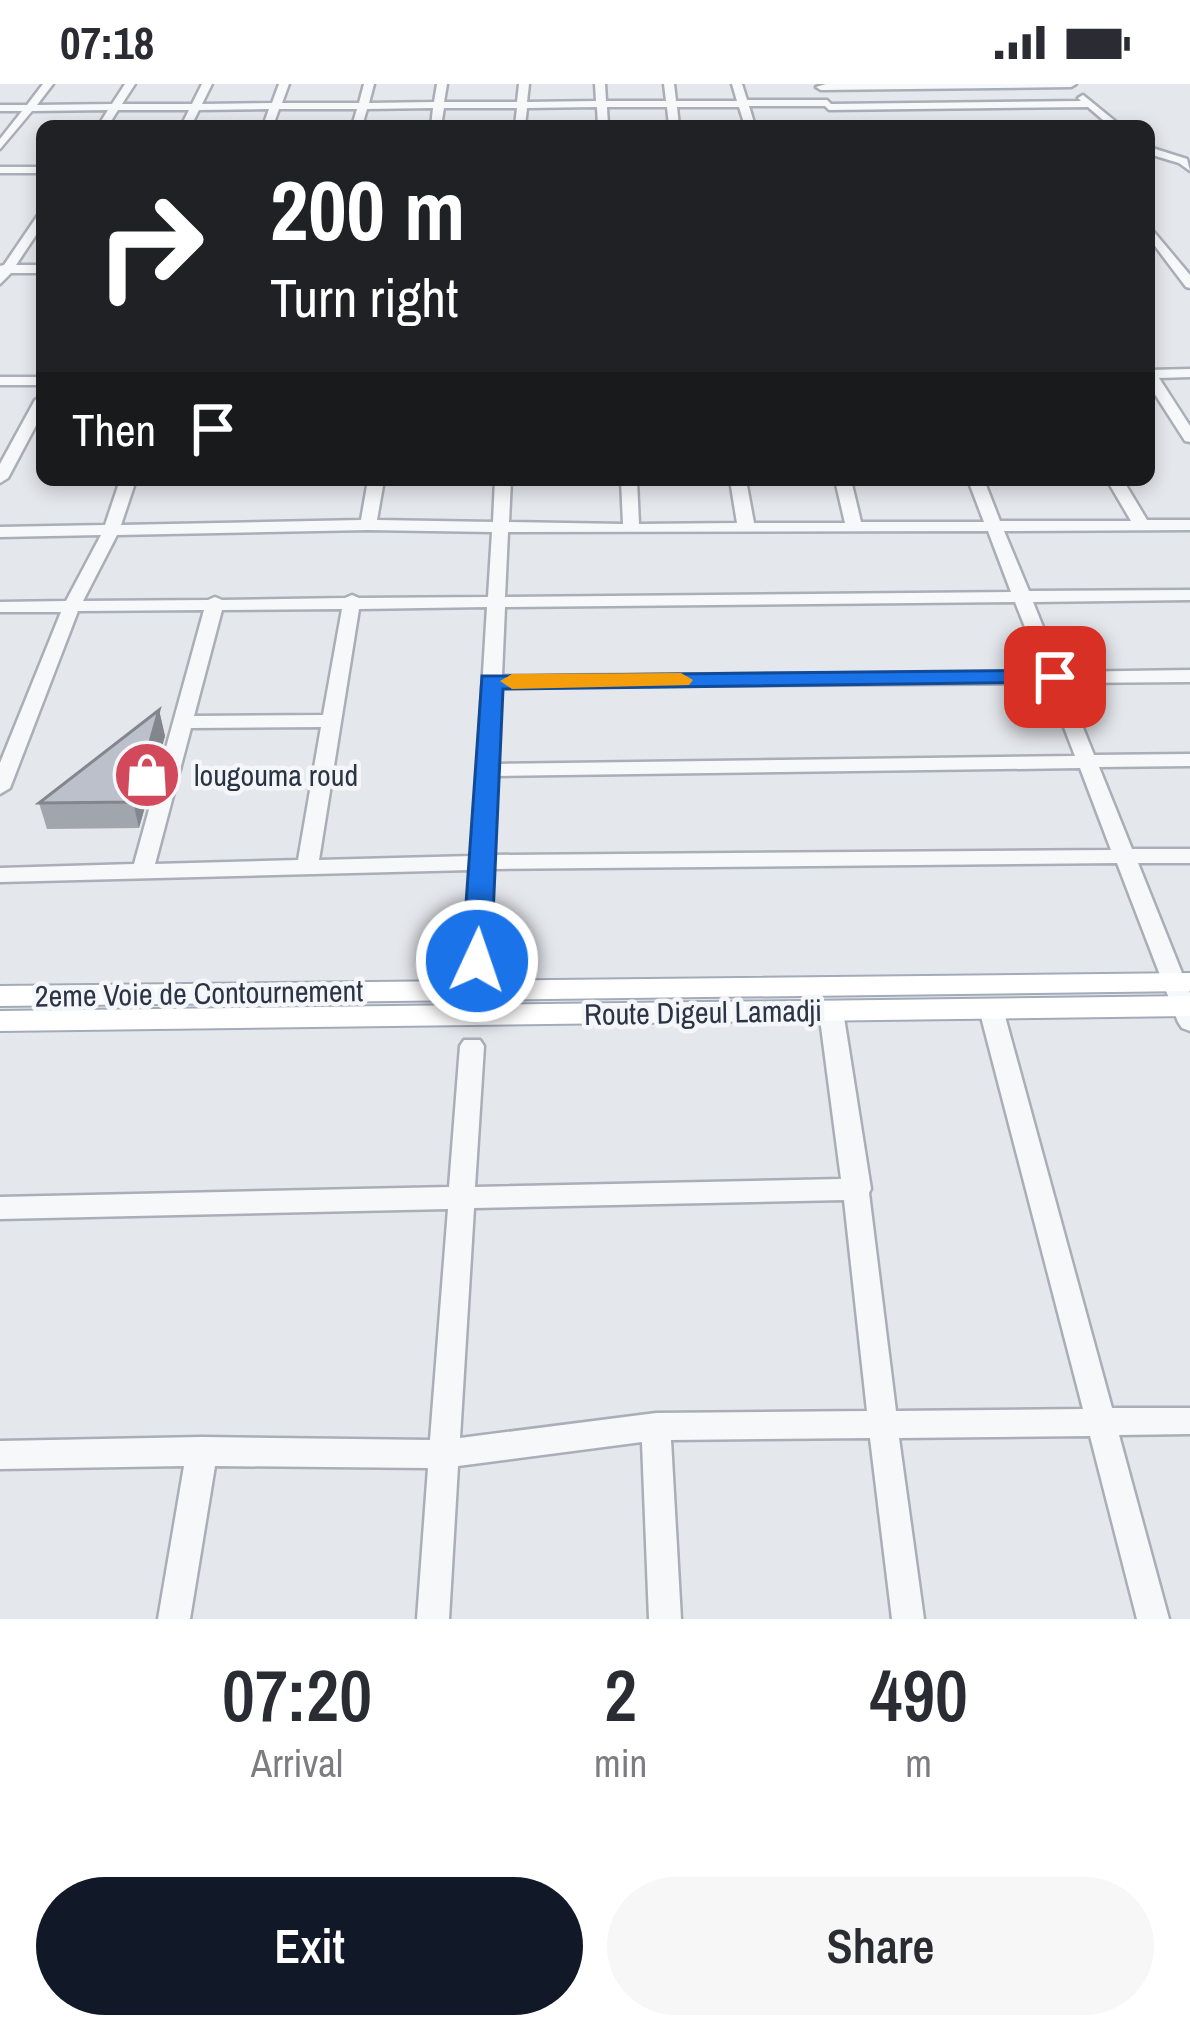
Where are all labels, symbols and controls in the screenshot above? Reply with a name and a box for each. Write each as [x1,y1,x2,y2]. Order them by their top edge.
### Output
text: 07:18 [60,12,154,73]
text: 200 m [270,153,465,266]
icon: right [72,168,228,324]
text: Turn right [270,261,458,334]
icon: arrive [180,396,246,462]
text: Then [72,399,156,460]
pin [1004,626,1106,728]
icon: arrive [1022,644,1088,710]
shop icon: lougouma roud [112,740,182,810]
place label: lougouma roud [194,755,358,795]
position arrow [414,898,540,1024]
street label: 2eme Voie de Contournement [35,970,364,1016]
street label: Route Digeul Lamadji [584,990,822,1034]
text: 07:20 [222,1646,372,1743]
text: 2 [604,1646,637,1743]
text: 490 [869,1646,968,1743]
text: Arrival [251,1737,343,1789]
text: min [594,1737,647,1789]
text: m [905,1737,932,1789]
button: Exit [36,1877,583,2015]
button: Share [607,1877,1154,2015]

